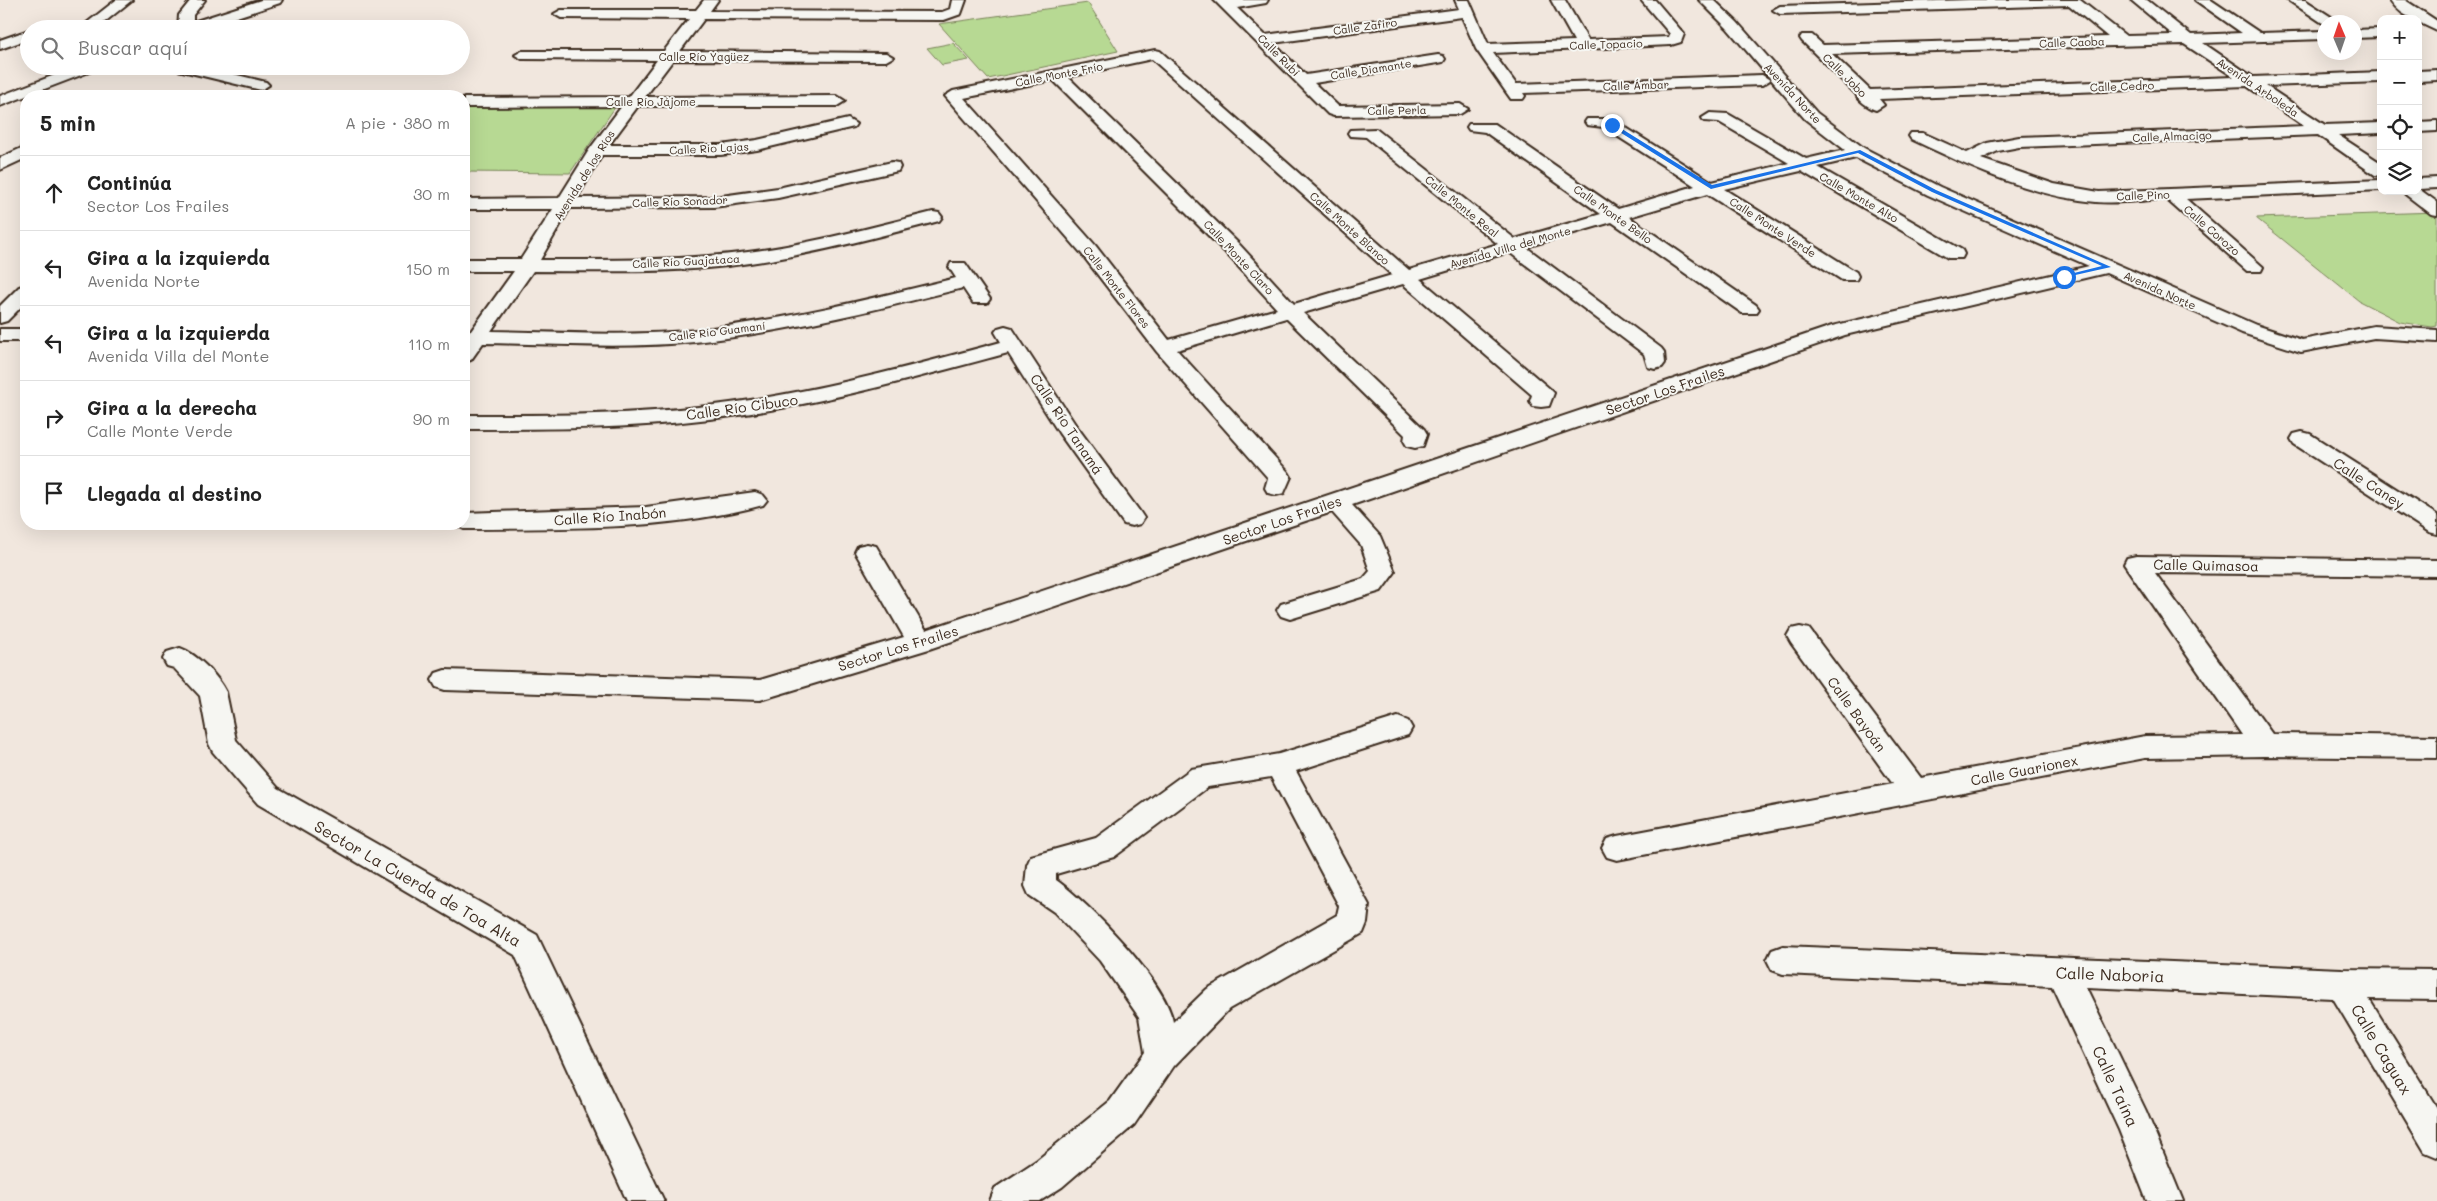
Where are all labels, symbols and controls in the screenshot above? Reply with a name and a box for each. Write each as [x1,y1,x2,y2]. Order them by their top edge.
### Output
street label: Calle Zafiro [1332,14,1398,38]
north arrow [2317,15,2362,60]
map controls [2377,15,2422,195]
button: + [2377,15,2422,60]
search box [20,20,470,75]
street label: Calle Rubí [1255,31,1303,79]
street label: Calle Caoba [2039,33,2105,51]
icon: search [38,34,66,62]
text: Buscar aquí [78,35,188,60]
street label: Calle Topacio [1569,35,1643,53]
street label: Calle Río Yagüez [659,49,749,64]
street label: Calle Jobo [1820,50,1871,101]
street label: Avenida Arboleda [2214,54,2302,120]
street label: Calle Diamante [1329,55,1413,83]
street label: Calle Monte Frío [1014,58,1104,90]
street label: Avenida Norte [1761,59,1825,127]
button: − [2377,60,2422,105]
street label: Calle Ámbar [1603,76,1669,94]
street label: Calle Cedro [2090,77,2155,95]
street label: Calle Río Jájome [606,94,696,109]
street label: Calle Perla [1367,102,1427,118]
button: locate [2377,105,2422,150]
text: 5 min [40,109,96,136]
text: A pie · 380 m [345,112,450,133]
route end [1601,114,1624,137]
street label: Avenida de los Ríos [550,127,618,223]
street label: Calle Almacigo [2132,127,2212,145]
street label: Calle Río Lajas [669,138,749,158]
button: layers [2377,150,2422,195]
street label: Calle Monte Alto [1817,168,1902,226]
text: Continúa [87,170,172,195]
street label: Calle Monte Real [1422,172,1502,240]
icon: ahead [40,179,68,207]
street label: Calle Monte Bello [1571,181,1656,247]
text: 30 m [413,183,450,204]
street label: Calle Pino [2116,187,2170,203]
street label: Calle Monte Blanco [1307,188,1394,268]
street label: Calle Río Sonador [632,192,728,210]
street label: Calle Monte Verde [1727,193,1819,261]
text: Sector Los Frailes [87,195,229,216]
street label: Calle Corozo [2181,202,2244,259]
street label: Calle Monte Claro [1201,217,1278,298]
street label: Avenida Villa del Monte [1448,222,1573,271]
street label: Calle Monte Flores [1080,243,1154,331]
text: Gira a la izquierda [87,245,270,270]
street label: Calle Río Guajataca [632,251,740,271]
icon: left [40,254,68,282]
text: 150 m [406,258,450,279]
route start [2053,266,2076,289]
street label: Avenida Norte [2121,267,2199,313]
text: Avenida Norte [87,270,200,291]
street label: Calle Río Guamaní [668,318,766,344]
text: Gira a la izquierda [87,320,270,345]
icon: left [40,329,68,357]
text: 110 m [408,333,450,354]
text: Avenida Villa del Monte [87,345,269,366]
street label: Sector Los Frailes [1603,361,1727,419]
street label: Calle Río Tanamá [1026,370,1108,478]
street label: Calle Río Cibuco [685,390,799,424]
text: Gira a la derecha [87,395,257,420]
icon: right [40,404,68,432]
text: 90 m [413,408,450,429]
text: Calle Monte Verde [87,420,233,441]
street label: Calle Caney [2330,453,2408,513]
icon: arrive [40,479,68,507]
text: Llegada al destino [87,481,262,506]
street label: Sector Los Frailes [1220,491,1344,549]
street label: Calle Río Inabón [553,503,667,529]
street label: Calle Quimasoa [2153,555,2259,575]
street label: Sector Los Frailes [836,621,960,675]
street label: Calle Bayoán [1823,673,1891,755]
street label: Calle Guarionex [1969,750,2079,790]
street label: Sector La Cuerda de Toa Alta [311,815,525,951]
street label: Calle Naboria [2055,962,2165,986]
street label: Calle Caguax [2347,1000,2417,1098]
street label: Calle Taína [2088,1042,2144,1130]

